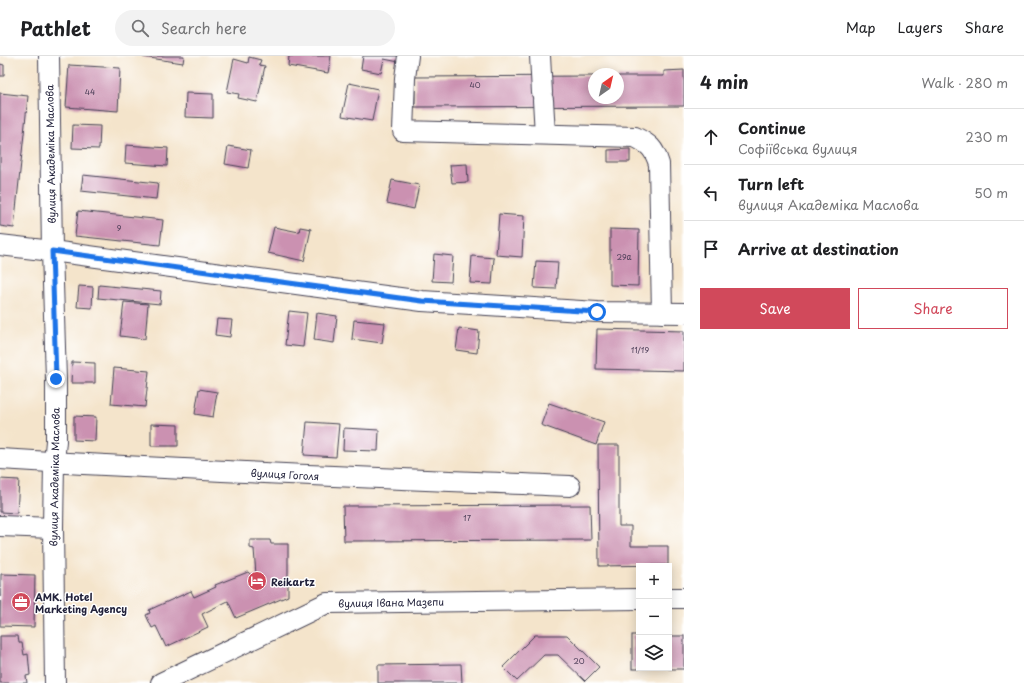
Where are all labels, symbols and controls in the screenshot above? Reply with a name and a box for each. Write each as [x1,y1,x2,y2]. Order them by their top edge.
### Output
search box [115,10,395,46]
text: Pathlet [20,14,91,42]
text: Search here [161,16,247,39]
icon: search [129,17,151,39]
text: Map [846,17,876,38]
text: Layers [898,17,943,38]
text: Share [965,17,1004,38]
north arrow [588,68,624,104]
text: 4 min [700,69,748,95]
text: Walk · 280 m [921,73,1008,92]
house number: 40 [469,79,481,91]
street label: вулиця Академіка Маслова [41,84,59,224]
house number: 44 [85,86,95,98]
text: Continue [738,116,806,139]
icon: ahead [700,126,722,148]
text: 230 m [966,127,1008,146]
text: Софіївська вулиця [738,139,858,158]
text: Turn left [738,172,804,195]
icon: left [700,182,722,204]
text: 50 m [974,183,1008,202]
text: вулиця Академіка Маслова [738,195,919,214]
house number: 9 [117,222,122,234]
text: Arrive at destination [738,237,899,260]
icon: arrive [700,238,722,260]
house number: 29а [616,251,632,263]
button: Save [700,288,850,329]
button: Share [858,288,1008,329]
route start [588,303,606,321]
house number: 11/19 [631,344,649,356]
route end [47,370,65,388]
street label: вулиця Академіка Маслова [45,407,63,547]
street label: вулиця Гоголя [250,465,320,483]
house number: 17 [463,512,472,524]
map controls [636,563,672,671]
button: + [636,563,672,599]
hotel icon: Reikartz [246,570,268,592]
place label: Reikartz [271,574,315,589]
place label: AMK. Hotel Marketing Agency [34,589,127,616]
office icon: AMK. Hotel Marketing Agency [10,591,32,613]
street label: вулиця Івана Мазепи [338,594,444,610]
button: − [636,599,672,635]
button: layers [636,635,672,671]
house number: 20 [573,655,585,667]

